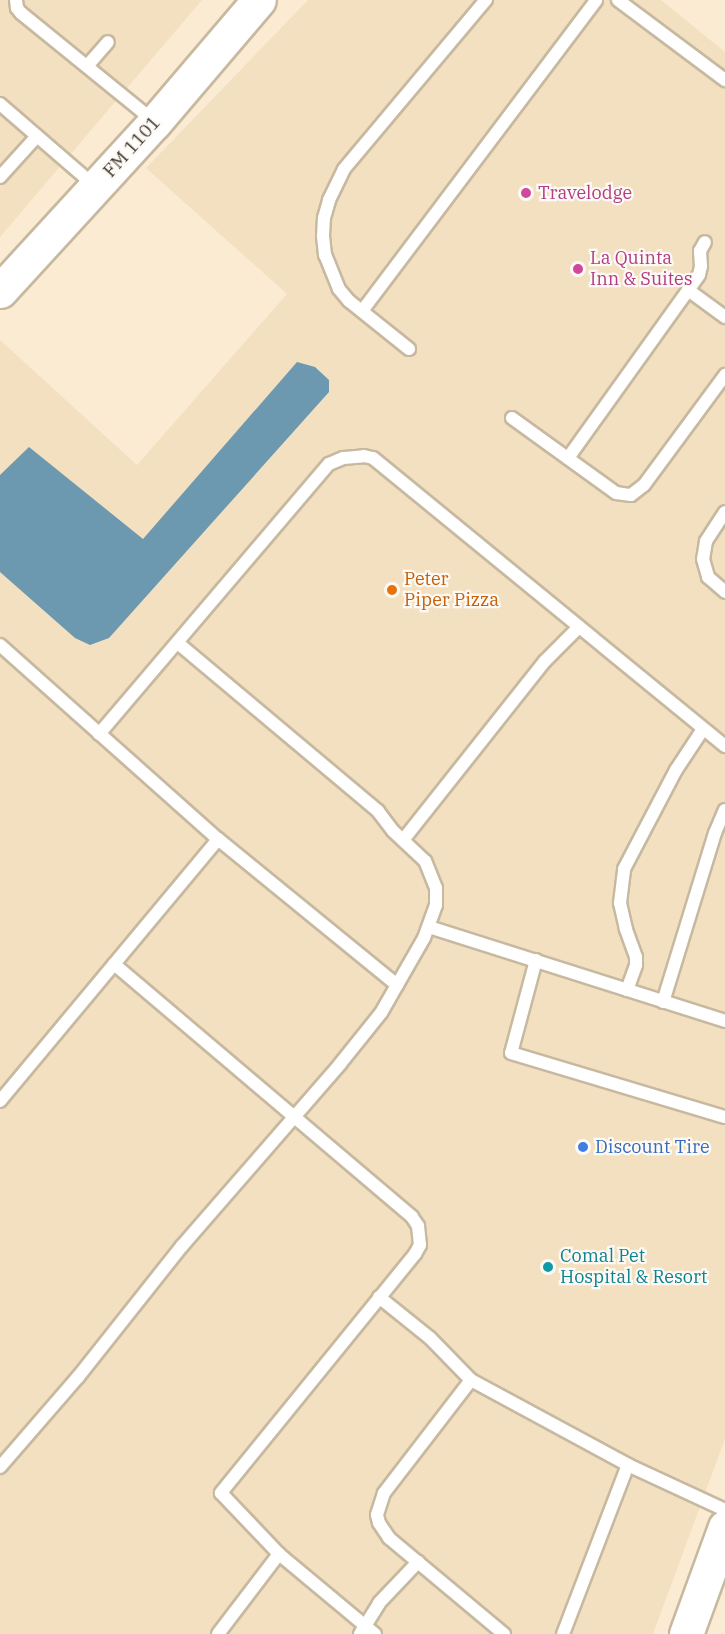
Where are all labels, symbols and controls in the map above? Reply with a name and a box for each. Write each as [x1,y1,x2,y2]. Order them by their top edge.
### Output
street label: FM 1101 [99,112,165,182]
place label: Travelodge [538,182,632,204]
marker: Travelodge [519,186,533,200]
place label: La Quinta Inn & Suites [590,248,693,290]
marker: La Quinta Inn & Suites [571,262,585,276]
place label: Peter Piper Pizza [404,569,499,612]
marker: Peter Piper Pizza [385,583,399,597]
place label: Discount Tire [595,1136,710,1158]
marker: Discount Tire [576,1140,590,1154]
place label: Comal Pet Hospital & Resort [560,1246,707,1288]
marker: Comal Pet Hospital & Resort [541,1260,555,1274]

